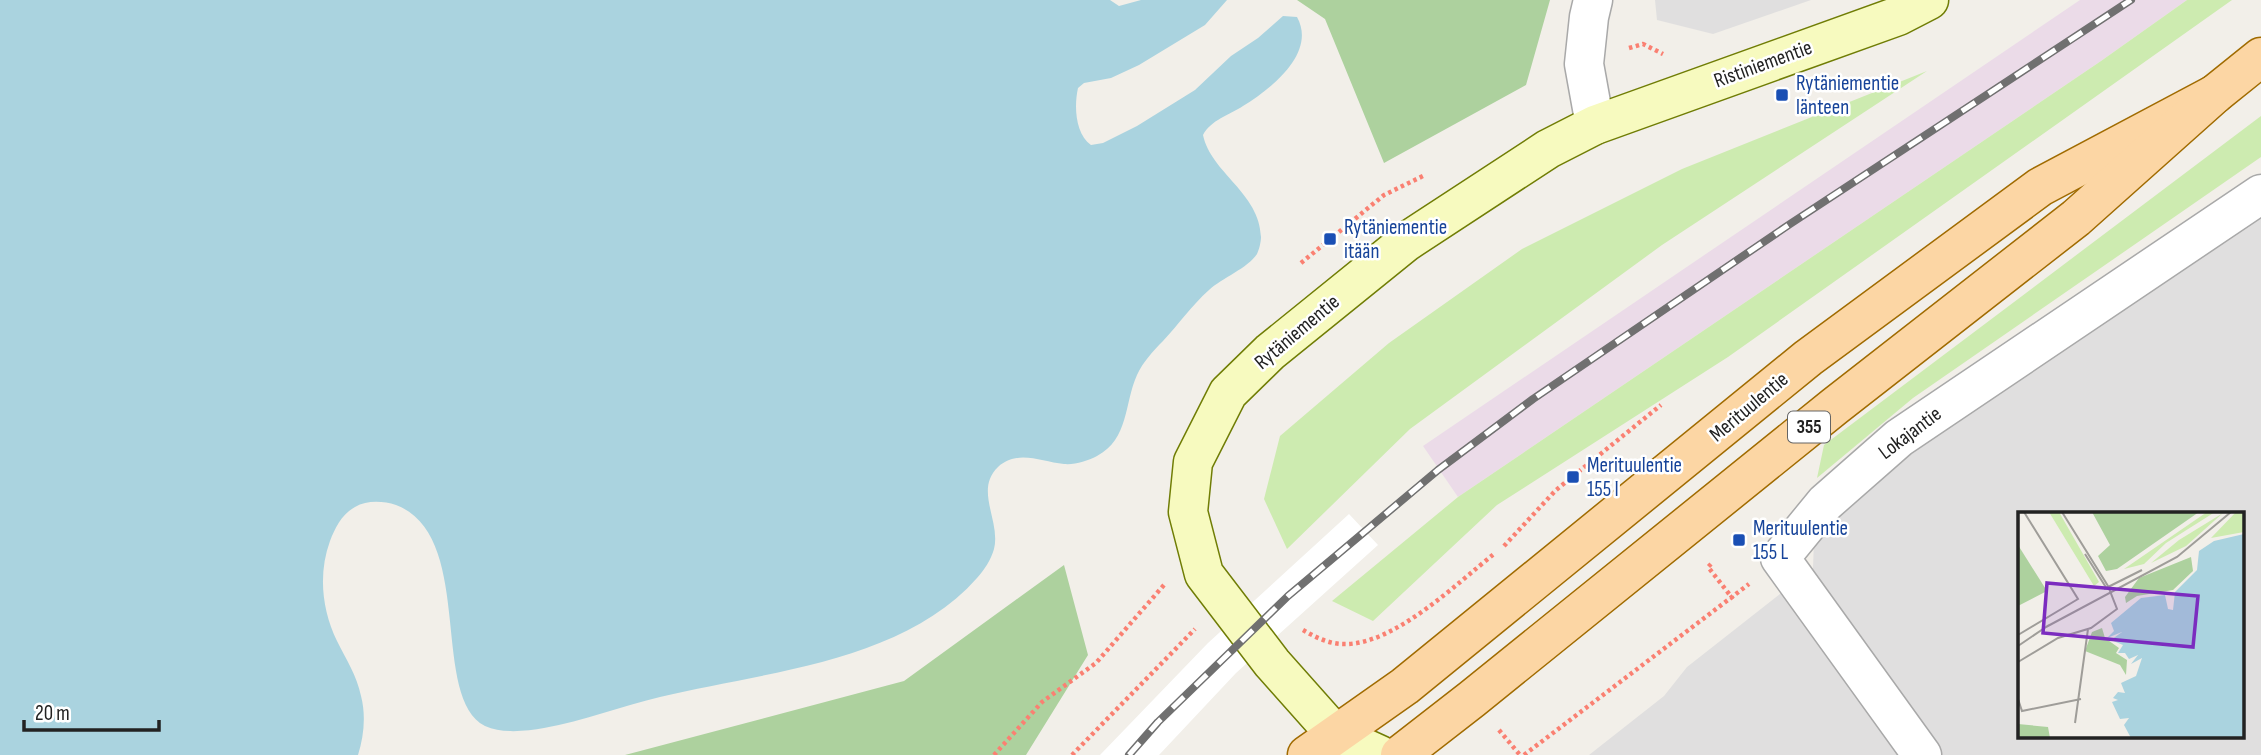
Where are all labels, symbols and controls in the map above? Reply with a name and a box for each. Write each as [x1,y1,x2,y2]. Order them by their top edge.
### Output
street label: Ristiniementie [1711,35,1815,93]
place label: Rytäniementie länteen [1796,71,1899,120]
marker: Rytäniementie länteen [1774,87,1790,103]
place label: Rytäniementie itään [1344,215,1447,264]
marker: Rytäniementie itään [1322,231,1338,247]
street label: Rytäniementie [1249,289,1345,375]
street label: Merituulentie [1705,367,1793,447]
street label: Lokajantie [1874,401,1946,465]
road number: 355 [1788,412,1830,442]
place label: Merituulentie 155 I [1587,453,1682,502]
marker: Merituulentie 155 I [1565,469,1581,485]
inset map [2018,512,2244,738]
place label: Merituulentie 155 L [1753,516,1848,565]
marker: Merituulentie 155 L [1731,532,1747,548]
scale bar [24,688,159,732]
text: 20 m [35,701,70,726]

